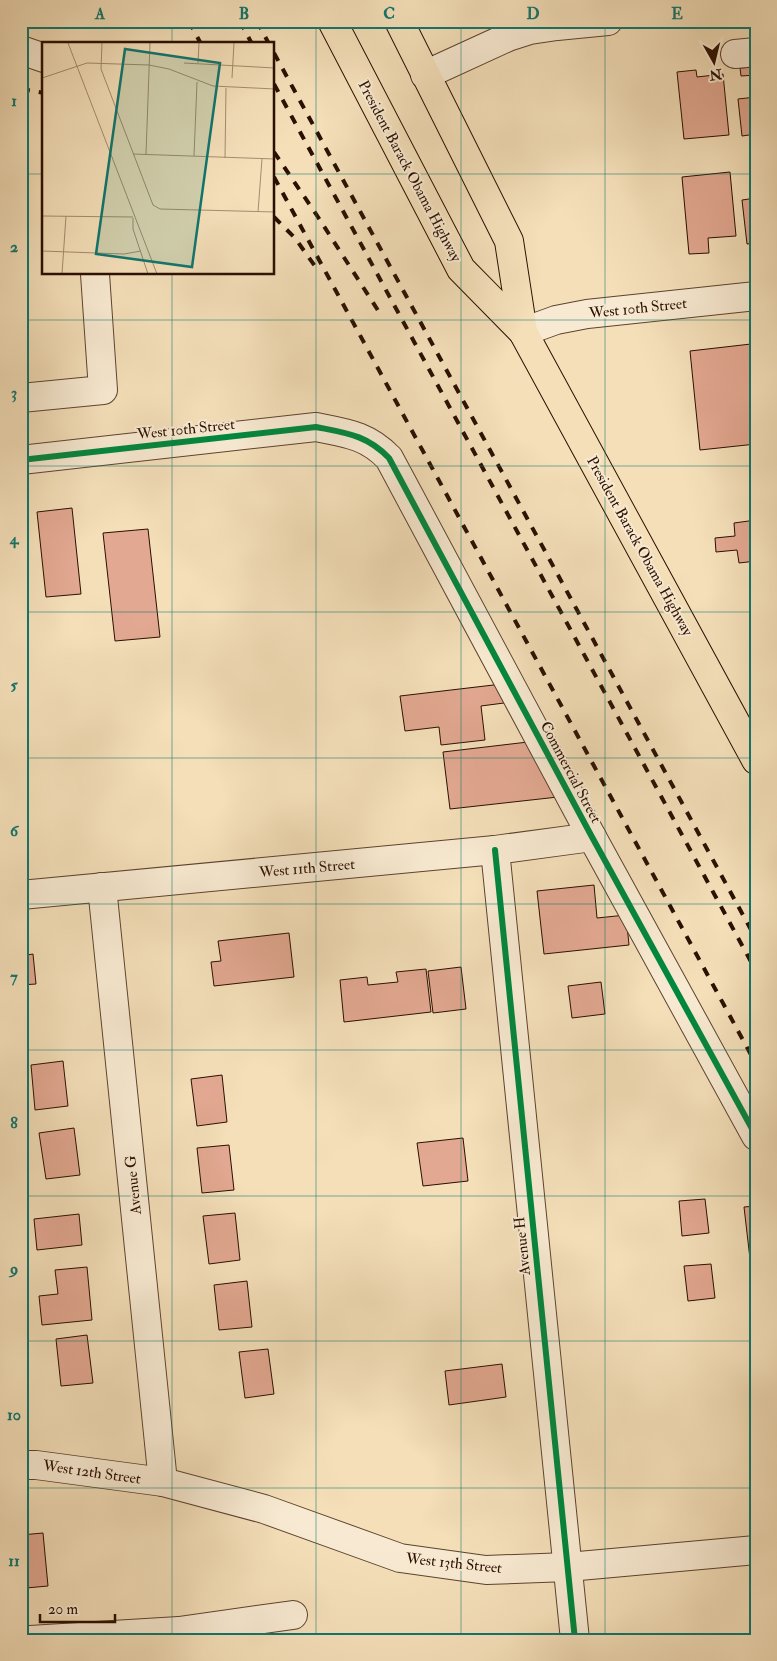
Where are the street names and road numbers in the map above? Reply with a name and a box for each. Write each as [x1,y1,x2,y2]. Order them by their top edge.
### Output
street label: President Barack Obama Highway [354,77,466,266]
street label: West 10th Street [587,294,688,323]
street label: West 10th Street [135,415,236,444]
street label: President Barack Obama Highway [582,453,697,640]
street label: Commercial Street [536,718,605,827]
street label: West 11th Street [257,855,356,882]
street label: Avenue G [121,1154,146,1216]
street label: Avenue H [510,1216,535,1277]
street label: West 12th Street [41,1456,142,1489]
street label: West 13th Street [404,1549,503,1578]

